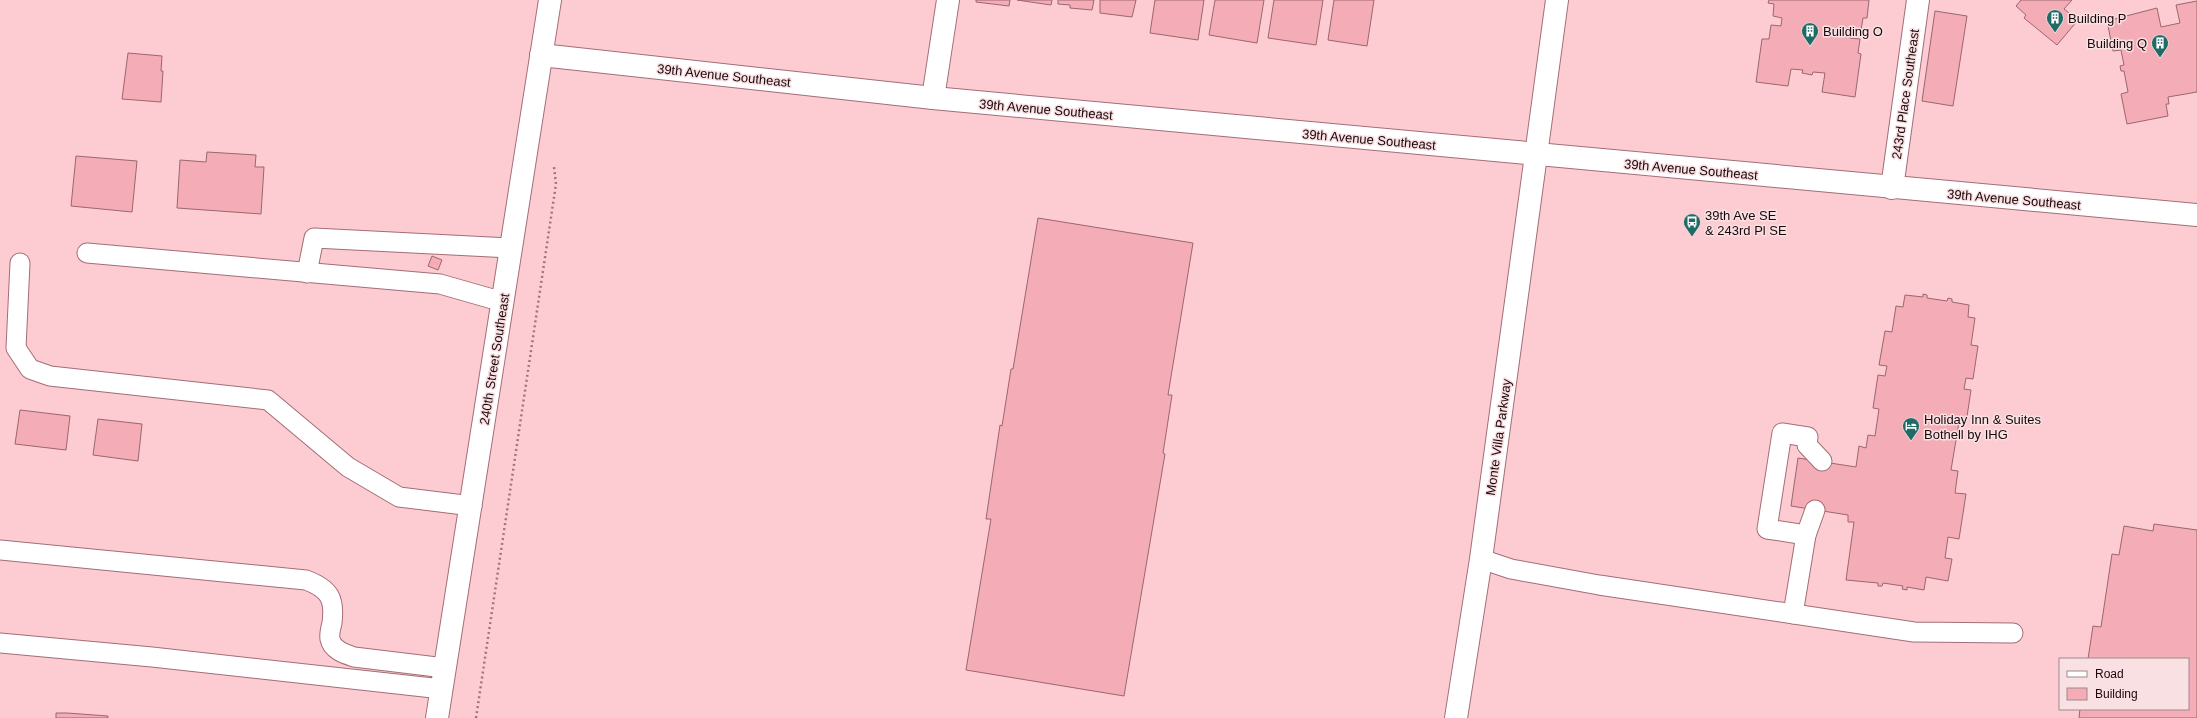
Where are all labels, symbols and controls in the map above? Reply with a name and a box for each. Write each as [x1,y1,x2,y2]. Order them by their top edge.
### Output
building icon: Building P [2045,8,2065,33]
place label: Building P [2068,11,2127,26]
building icon: Building O [1800,21,1820,46]
place label: Building O [1823,24,1883,39]
street label: 243rd Place Southeast [1889,28,1922,160]
building icon: Building Q [2150,33,2170,58]
place label: Building Q [2087,36,2147,51]
street label: 39th Avenue Southeast [656,61,792,90]
street label: 39th Avenue Southeast [978,96,1114,123]
street label: 39th Avenue Southeast [1301,126,1437,153]
street label: 39th Avenue Southeast [1623,156,1759,183]
street label: 39th Avenue Southeast [1946,186,2082,213]
place label: 39th Ave SE & 243rd Pl SE [1705,208,1787,238]
bus stop icon: 39th Ave SE & 243rd Pl SE [1682,212,1702,237]
street label: 240th Street Southeast [477,292,512,426]
street label: Monte Villa Parkway [1483,377,1514,496]
place label: Holiday Inn & Suites Bothell by IHG [1924,412,2042,442]
hotel icon: Holiday Inn & Suites Bothell by IHG [1901,416,1921,441]
legend [2059,658,2189,710]
text: Road [2095,667,2124,681]
text: Building [2095,687,2138,701]

